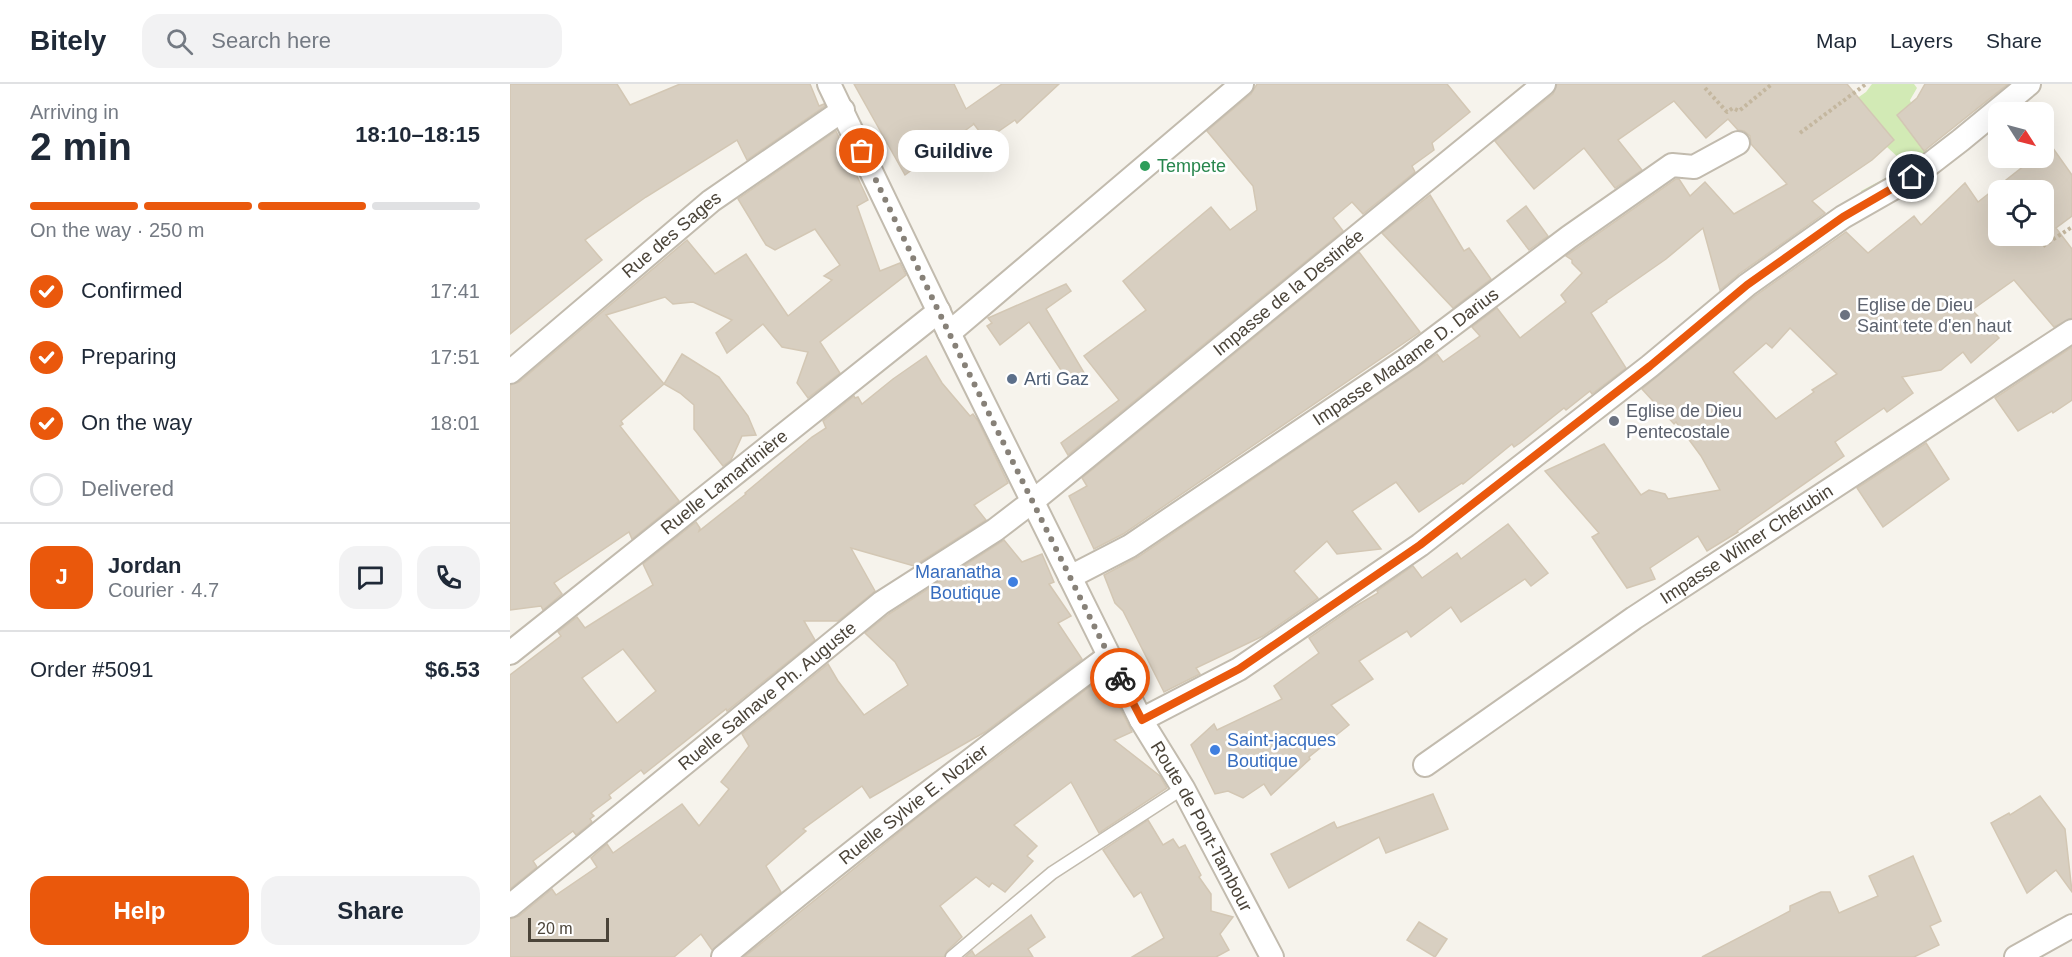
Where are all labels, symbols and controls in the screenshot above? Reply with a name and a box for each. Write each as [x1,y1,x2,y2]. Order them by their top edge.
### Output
search box [142,14,562,68]
text: Bitely [30,25,106,56]
icon: search [163,25,196,58]
text: Search here [211,28,331,53]
text: Map [1816,29,1857,52]
text: Layers [1890,29,1953,52]
text: Share [1986,29,2042,52]
text: Arriving in [30,101,119,123]
north arrow [1988,102,2054,168]
map controls [1988,102,2054,246]
text: 18:10–18:15 [355,122,480,147]
text: 2 min [30,125,132,168]
pin [836,125,887,176]
callout: Guildive [898,130,1009,172]
icon: bag [845,134,878,167]
text: Guildive [914,140,993,162]
pin [1886,151,1937,202]
place label: Tempete [1157,156,1226,176]
marker: Tempete [1138,159,1152,173]
icon: home [1895,160,1928,193]
button: locate [1988,180,2054,246]
street label: Rue des Sages [618,187,725,282]
text: On the way · 250 m [30,219,205,241]
street label: Impasse de la Destinée [1209,225,1368,360]
icon: check [30,275,63,308]
text: Confirmed [81,278,182,303]
text: 17:41 [430,280,480,302]
street label: Impasse Madame D. Darius [1309,284,1502,430]
place label: Eglise de Dieu Saint tete d'en haut [1857,295,2012,336]
marker: Eglise de Dieu Saint tete d'en haut [1838,308,1852,322]
icon: check [30,341,63,374]
text: Preparing [81,344,176,369]
text: 17:51 [430,346,480,368]
place label: Arti Gaz [1024,369,1089,389]
marker: Arti Gaz [1005,372,1019,386]
place label: Eglise de Dieu Pentecostale [1626,401,1742,442]
icon: check [30,407,63,440]
text: On the way [81,410,192,435]
text: 18:01 [430,412,480,434]
marker: Eglise de Dieu Pentecostale [1607,414,1621,428]
street label: Ruelle Lamartinière [657,426,792,539]
text: Delivered [81,476,174,501]
street label: Impasse Wilner Chérubin [1656,481,1837,608]
button: chat [339,546,402,609]
button: phone [417,546,480,609]
text: Jordan [108,553,181,578]
place label: Maranatha Boutique [915,562,1002,603]
text: J [55,564,68,589]
marker: Maranatha Boutique [1006,575,1020,589]
text: Courier · 4.7 [108,579,219,601]
street label: Ruelle Salnave Ph. Auguste [674,618,860,774]
courier [1090,648,1150,708]
text: Order #5091 [30,657,154,682]
text: $6.53 [425,657,480,682]
icon: bike [1104,662,1137,695]
place label: Saint-jacques Boutique [1227,730,1336,771]
street label: Route de Pont-Tambour [1147,738,1256,915]
street label: Ruelle Sylvie E. Nozier [835,740,992,869]
marker: Saint-jacques Boutique [1208,743,1222,757]
button: Help [30,876,249,945]
button: Share [261,876,480,945]
scale bar [528,915,609,942]
text: 20 m [537,920,573,937]

